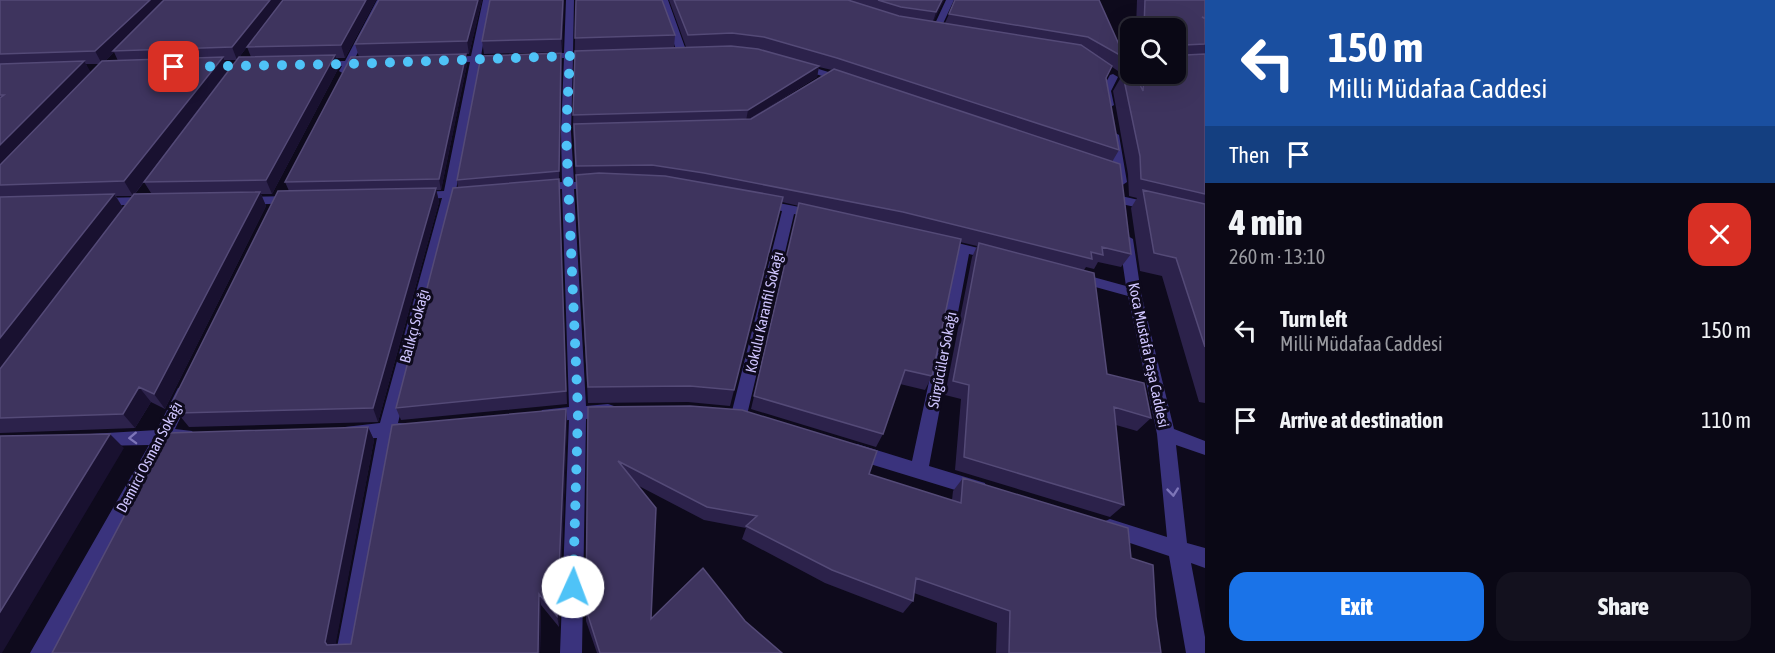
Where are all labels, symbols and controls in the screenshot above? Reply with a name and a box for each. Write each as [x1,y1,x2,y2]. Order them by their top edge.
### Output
map controls [1120,18,1186,84]
button: search [1120,18,1186,84]
text: 150 m [1328,23,1423,71]
icon: left [1229,24,1307,102]
pin [148,41,199,92]
icon: arrive [157,50,190,83]
text: Milli Müdafaa Caddesi [1328,73,1548,104]
icon: arrive [1282,138,1315,171]
text: Then [1229,142,1270,168]
text: 4 min [1229,201,1303,243]
button: close [1688,203,1751,266]
text: 260 m · 13:10 [1229,245,1325,268]
street label: Kokulu Karanfil Sokağı [742,250,786,374]
street label: Koca Mustafa Paşa Caddesi [1125,281,1173,429]
street label: Balıkçı Sokağı [396,287,432,365]
text: Turn left [1280,306,1347,332]
street label: Sürgücüler Sokağı [924,310,960,410]
icon: left [1229,314,1262,347]
text: 150 m [1701,317,1751,343]
text: Milli Müdafaa Caddesi [1280,332,1443,355]
street label: Demirci Osman Sokağı [113,399,185,515]
icon: arrive [1229,404,1262,437]
text: Arrive at destination [1280,407,1443,433]
text: 110 m [1701,407,1751,433]
one-way arrow [128,432,137,444]
one-way arrow [1166,488,1178,497]
position arrow [541,555,605,619]
button: Exit [1229,572,1484,641]
button: Share [1496,572,1751,641]

